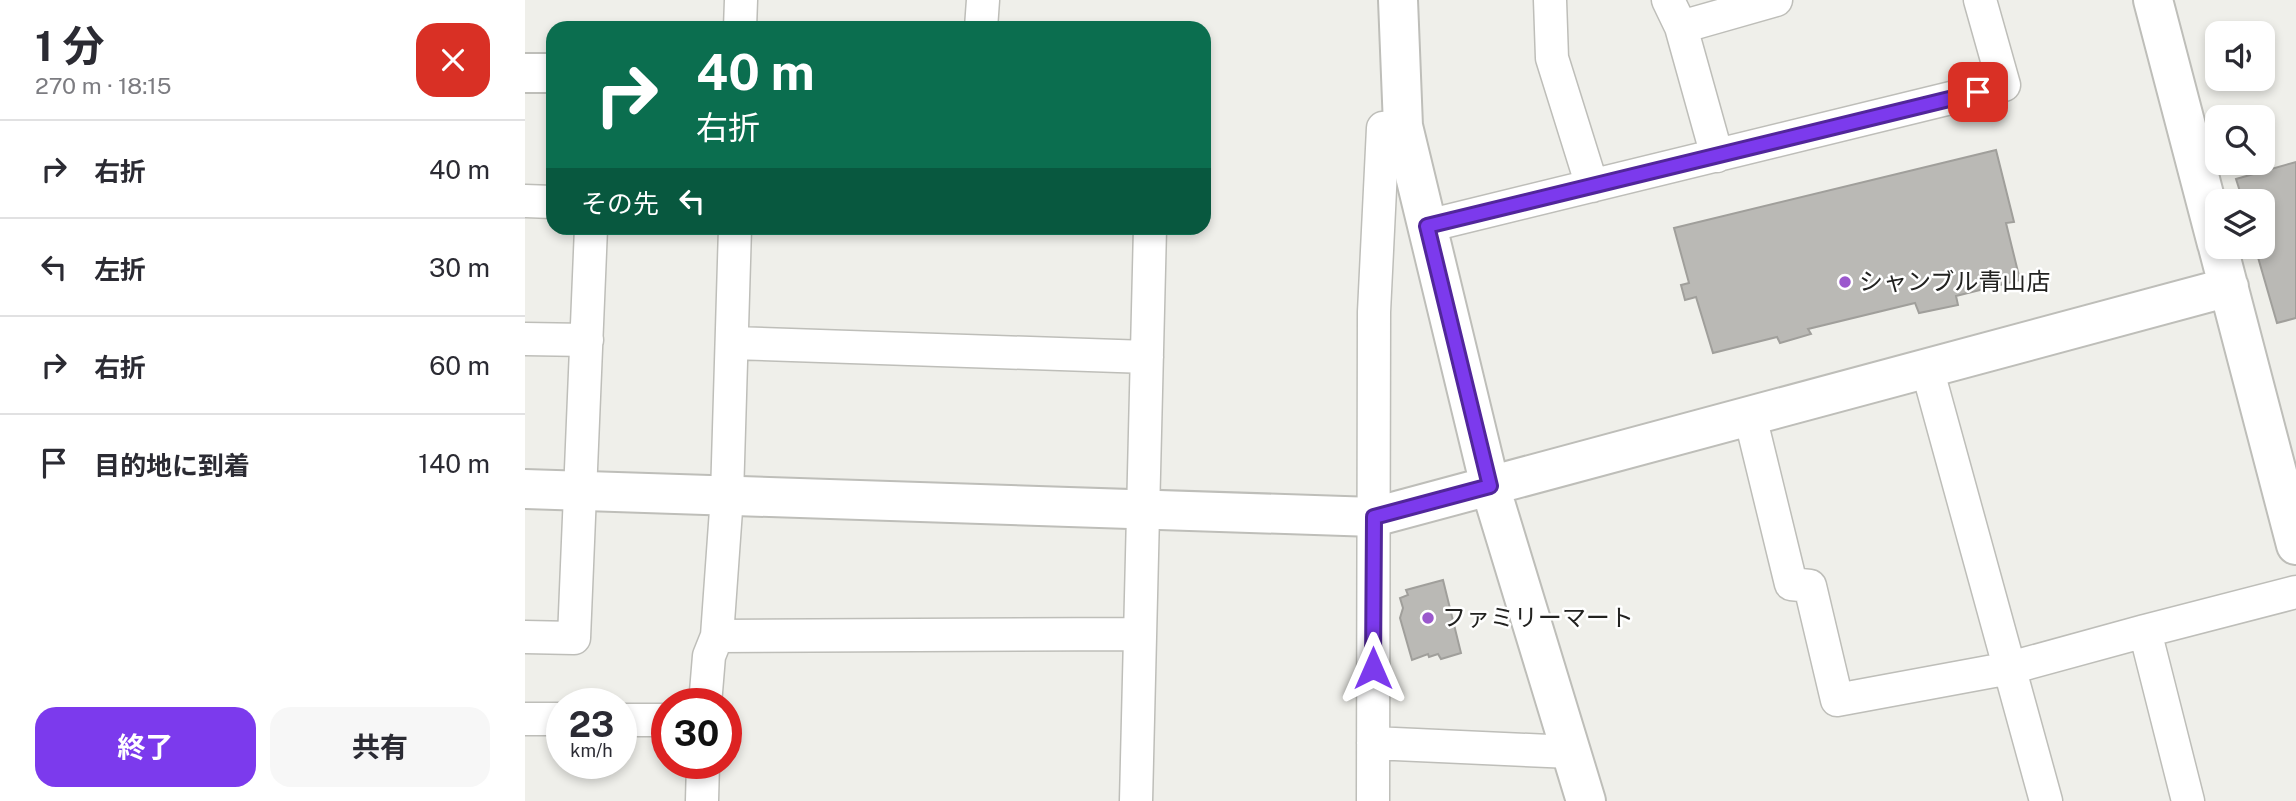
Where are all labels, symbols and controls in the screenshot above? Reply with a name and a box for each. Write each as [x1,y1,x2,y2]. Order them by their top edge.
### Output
text: 1 分 [35,21,104,70]
map controls [2205,21,2275,259]
button: sound [2205,21,2275,91]
button: close [416,23,490,97]
text: 40 m [696,43,815,101]
icon: right [581,49,672,140]
pin [1948,62,2008,122]
text: 270 m · 18:15 [35,72,171,99]
icon: arrive [1959,73,1997,111]
button: search [2205,105,2275,175]
text: 右折 [696,109,760,146]
icon: right [35,150,73,188]
text: 40 m [429,154,490,185]
text: 右折 [94,156,146,187]
icon: left [673,182,711,220]
text: その先 [581,188,659,219]
button: layers [2205,189,2275,259]
icon: left [35,248,73,286]
text: 30 m [429,252,490,283]
text: 左折 [94,254,146,285]
place label: シャンブル青山店 [1859,267,2050,295]
marker: シャンブル青山店 [1837,274,1853,290]
icon: right [35,346,73,384]
text: 60 m [429,350,490,381]
text: 右折 [94,352,146,383]
icon: arrive [35,444,73,482]
text: 140 m [418,448,490,479]
text: 目的地に到着 [94,450,250,481]
place label: ファミリーマート [1442,603,1634,631]
marker: ファミリーマート [1420,610,1436,626]
position arrow [1336,631,1410,705]
speed limit sign: 30 [651,688,742,779]
text: 23 [569,704,614,745]
button: 終了 [35,707,256,787]
button: 共有 [270,707,490,787]
text: km/h [570,740,613,761]

